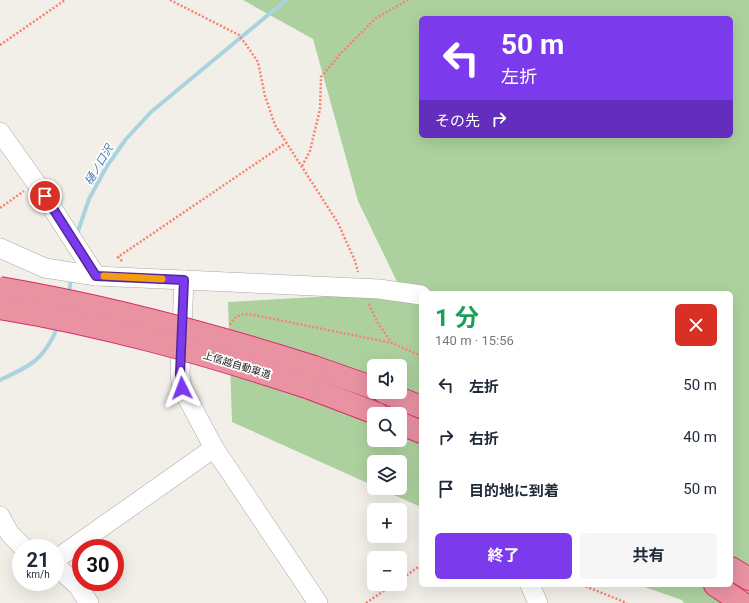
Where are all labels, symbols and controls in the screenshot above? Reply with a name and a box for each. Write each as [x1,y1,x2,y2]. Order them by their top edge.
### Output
text: 50 m [501,28,564,61]
icon: left [435,32,487,84]
text: 左折 [501,66,537,87]
icon: right [488,108,510,130]
text: その先 [435,112,480,130]
water label: 樋ノ口沢 [82,141,117,187]
pin [28,179,62,213]
icon: arrive [34,185,56,207]
text: 1 分 [435,304,479,332]
button: close [675,304,717,346]
text: 140 m · 15:56 [435,333,514,348]
street label: 上信越自動車道 [202,350,272,380]
map controls [367,359,407,591]
button: sound [367,359,407,399]
position arrow [161,367,203,409]
icon: left [435,374,457,396]
text: 50 m [683,376,717,394]
text: 左折 [469,378,499,396]
button: search [367,407,407,447]
icon: right [435,426,457,448]
text: 40 m [683,428,717,446]
text: 右折 [469,430,499,448]
button: layers [367,455,407,495]
icon: arrive [435,478,457,500]
text: 50 m [683,480,717,498]
text: 目的地に到着 [469,482,559,500]
button: + [367,503,407,543]
button: 終了 [435,533,572,579]
button: 共有 [580,533,717,579]
speed limit sign: 30 [72,539,124,591]
text: 21 [27,548,49,572]
button: − [367,551,407,591]
text: km/h [26,569,50,580]

